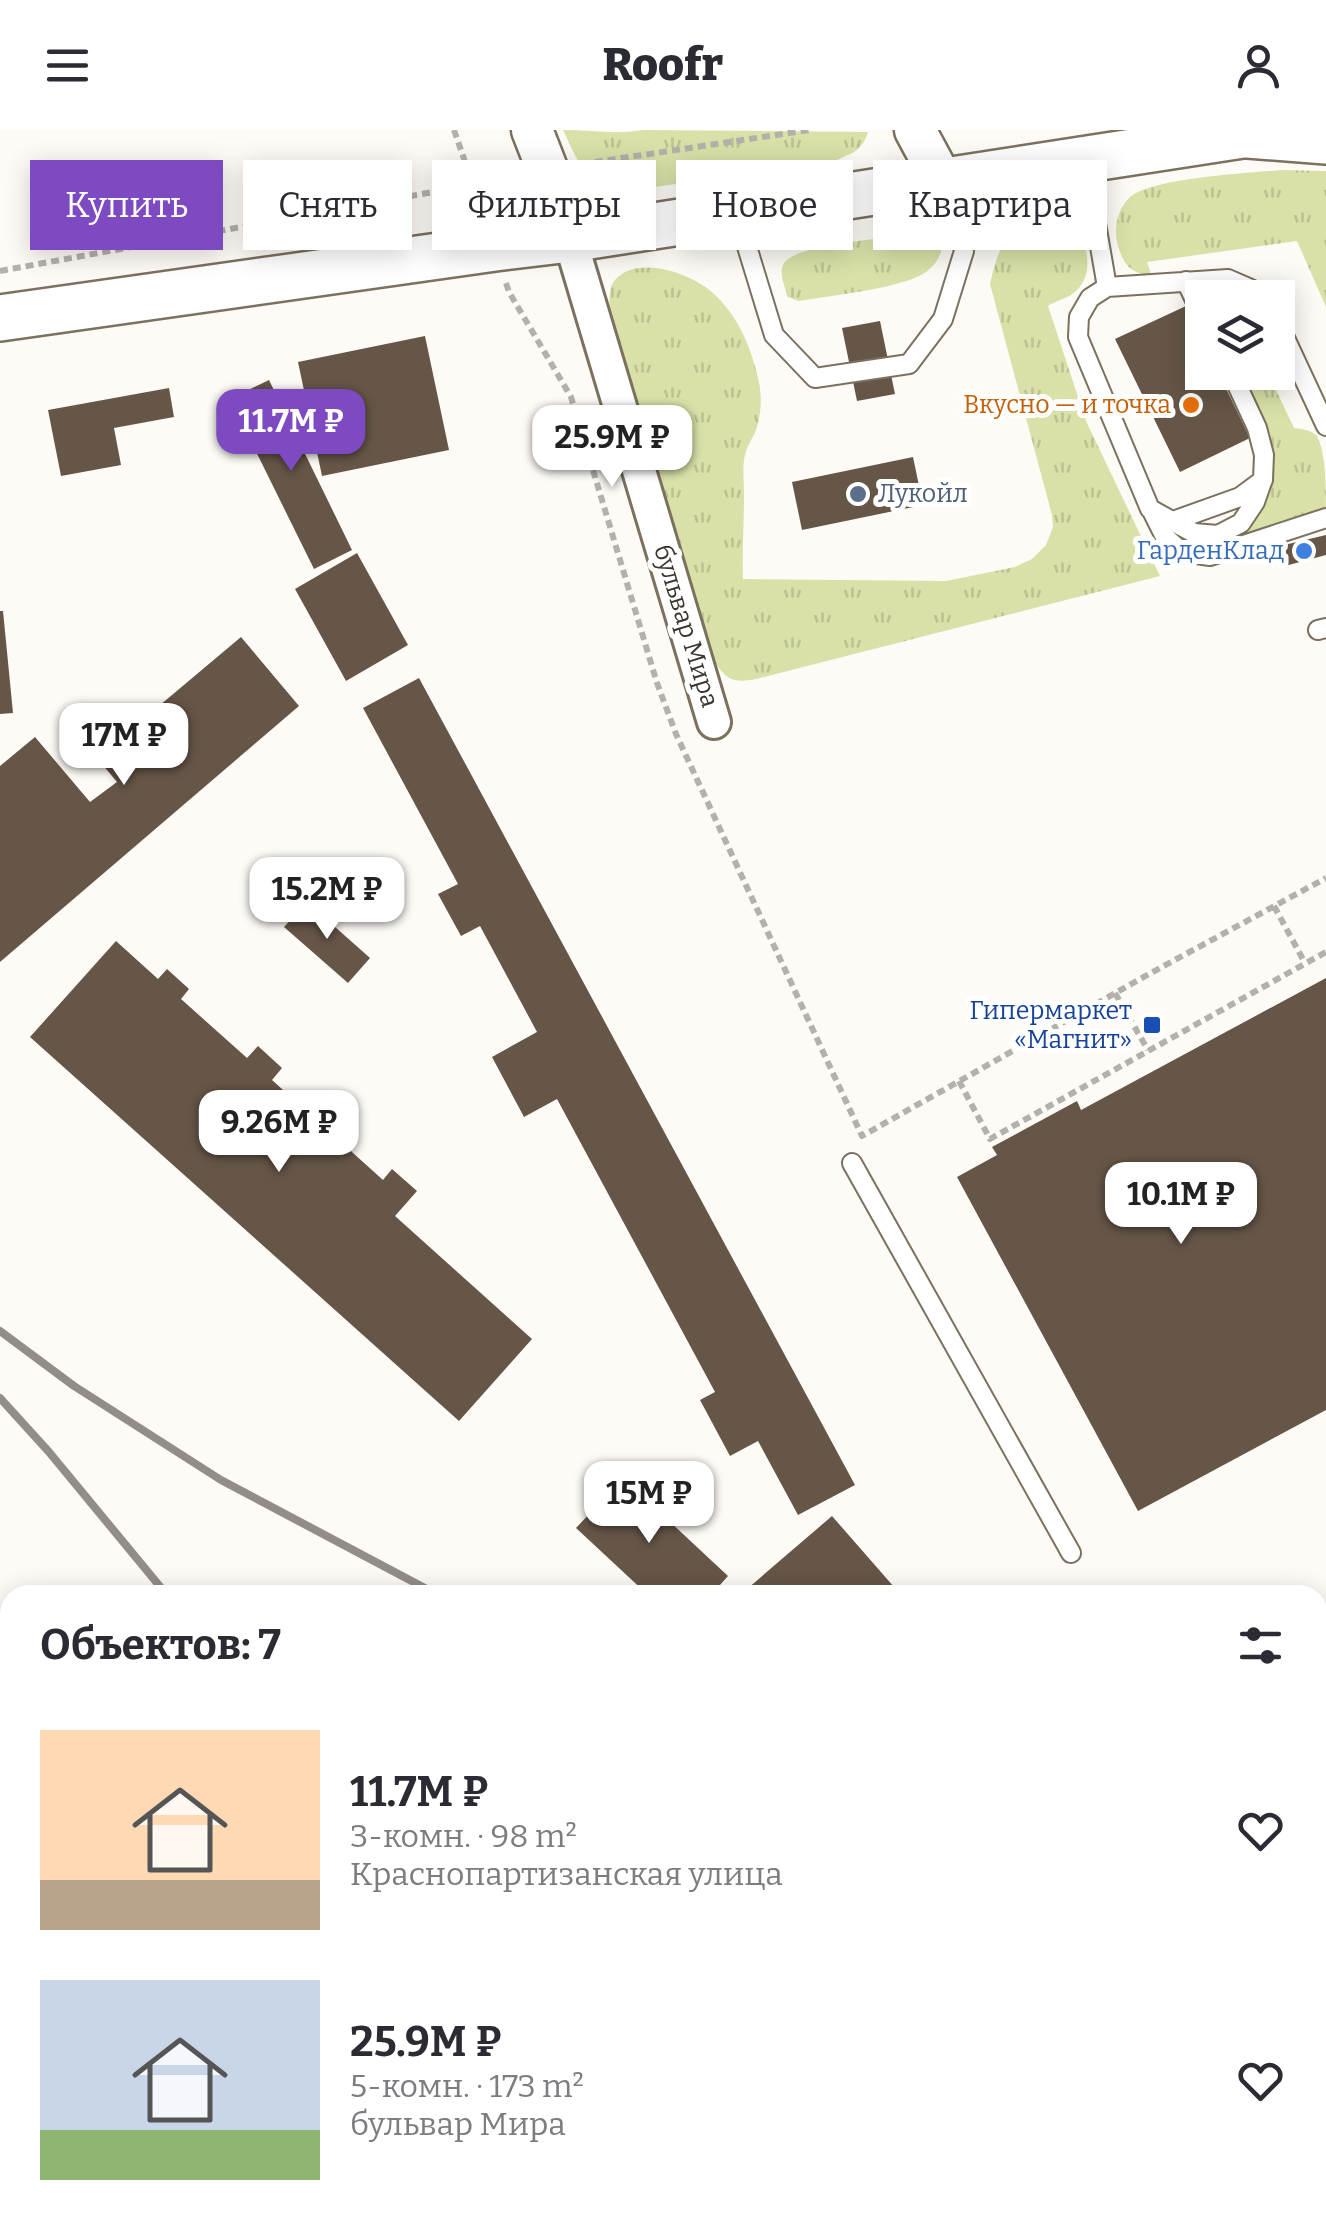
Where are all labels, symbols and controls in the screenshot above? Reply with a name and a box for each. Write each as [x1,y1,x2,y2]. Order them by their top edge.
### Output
icon: menu [40,38,95,93]
text: Roofr [603,38,723,92]
icon: person [1231,38,1286,93]
chip: Купить [30,160,223,250]
chip: Снять [243,160,412,250]
chip: Фильтры [432,160,656,250]
chip: Новое [676,160,853,250]
chip: Квартира [873,160,1107,250]
map controls [1185,280,1295,390]
button: layers [1185,280,1295,390]
pin: 11.7M ₽ [199,389,383,474]
place label: Вкусно — и точка [963,390,1171,420]
marker: Вкусно — и точка [1180,394,1202,416]
text: 11.7M ₽ [238,402,344,440]
pin: 25.9M ₽ [520,405,704,490]
text: 25.9M ₽ [554,418,670,456]
place label: Лукойл [878,479,968,509]
marker: Лукойл [847,483,869,505]
place label: ГарденКлад [1137,536,1284,566]
marker: ГарденКлад [1293,540,1315,562]
street label: бульвар Мира [647,541,725,711]
pin: 17M ₽ [54,703,194,788]
text: 17M ₽ [81,716,167,754]
pin: 15.2M ₽ [235,857,419,942]
text: 15.2M ₽ [271,870,383,908]
place label: Гипермаркет «Магнит» [969,996,1132,1055]
marker: Гипермаркет «Магнит» [1141,1014,1163,1036]
pin: 9.26M ₽ [187,1090,371,1175]
text: 9.26M ₽ [221,1103,337,1141]
pin: 10.1M ₽ [1089,1162,1273,1247]
text: 10.1M ₽ [1127,1175,1235,1213]
pin: 15M ₽ [579,1461,719,1546]
text: 15M ₽ [606,1474,692,1512]
icon: filters [1233,1618,1288,1673]
text: Объектов: 7 [40,1620,281,1670]
text: 11.7M ₽ [350,1767,488,1817]
icon: home [120,1770,240,1890]
icon: heart [1233,1803,1288,1858]
text: 3-комн. · 98 m² [350,1817,577,1855]
text: Краснопартизанская улица [350,1855,783,1893]
text: 25.9M ₽ [350,2017,502,2067]
icon: home [120,2020,240,2140]
icon: heart [1233,2053,1288,2108]
text: 5-комн. · 173 m² [350,2067,584,2105]
text: бульвар Мира [350,2105,566,2143]

